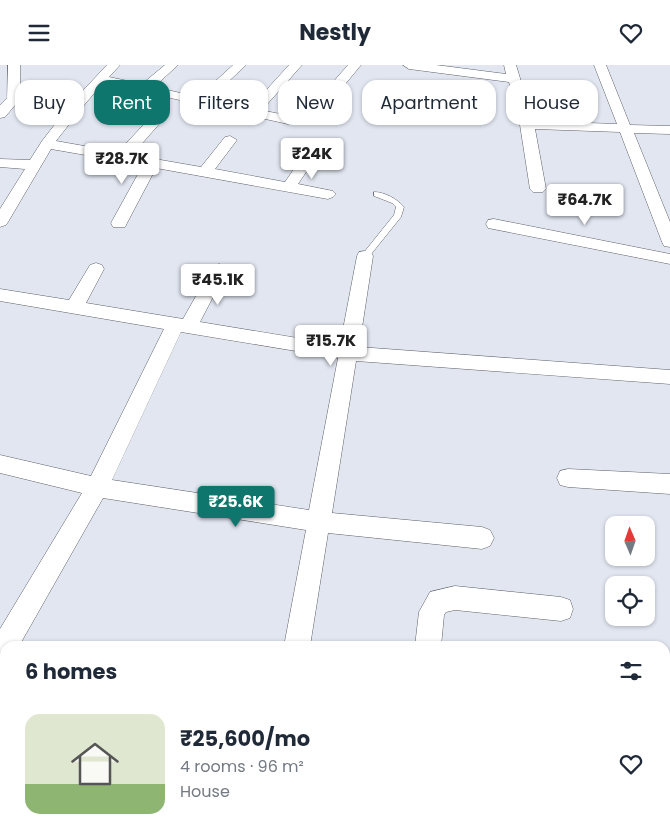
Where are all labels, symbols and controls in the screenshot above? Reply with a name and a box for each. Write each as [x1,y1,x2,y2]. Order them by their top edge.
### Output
text: Nestly [299,17,371,48]
icon: menu [25,19,53,47]
icon: heart [617,19,645,47]
chip: Buy [15,80,84,125]
chip: Rent [94,80,170,125]
chip: Filters [180,80,268,125]
chip: New [278,80,352,125]
chip: Apartment [362,80,496,125]
chip: House [506,80,598,125]
pin: ₹24K [282,137,342,180]
text: ₹24K [292,142,332,165]
pin: ₹28.7K [81,143,163,185]
text: ₹28.7K [95,147,149,170]
pin: ₹64.7K [544,184,626,226]
text: ₹64.7K [558,188,612,211]
pin: ₹45.1K [177,263,259,306]
text: ₹45.1K [192,268,244,291]
pin: ₹15.7K [290,325,372,367]
text: ₹15.7K [306,329,356,352]
pin: ₹25.6K [195,485,277,528]
text: ₹25.6K [209,490,263,513]
north arrow [605,516,655,566]
map controls [605,516,655,626]
button: locate [605,576,655,626]
text: 6 homes [25,657,117,686]
icon: filters [617,657,645,685]
text: ₹25,600/mo [180,724,310,753]
icon: home [65,734,125,794]
icon: heart [617,750,645,778]
text: 4 rooms · 96 m² [180,755,304,778]
text: House [180,780,230,803]

